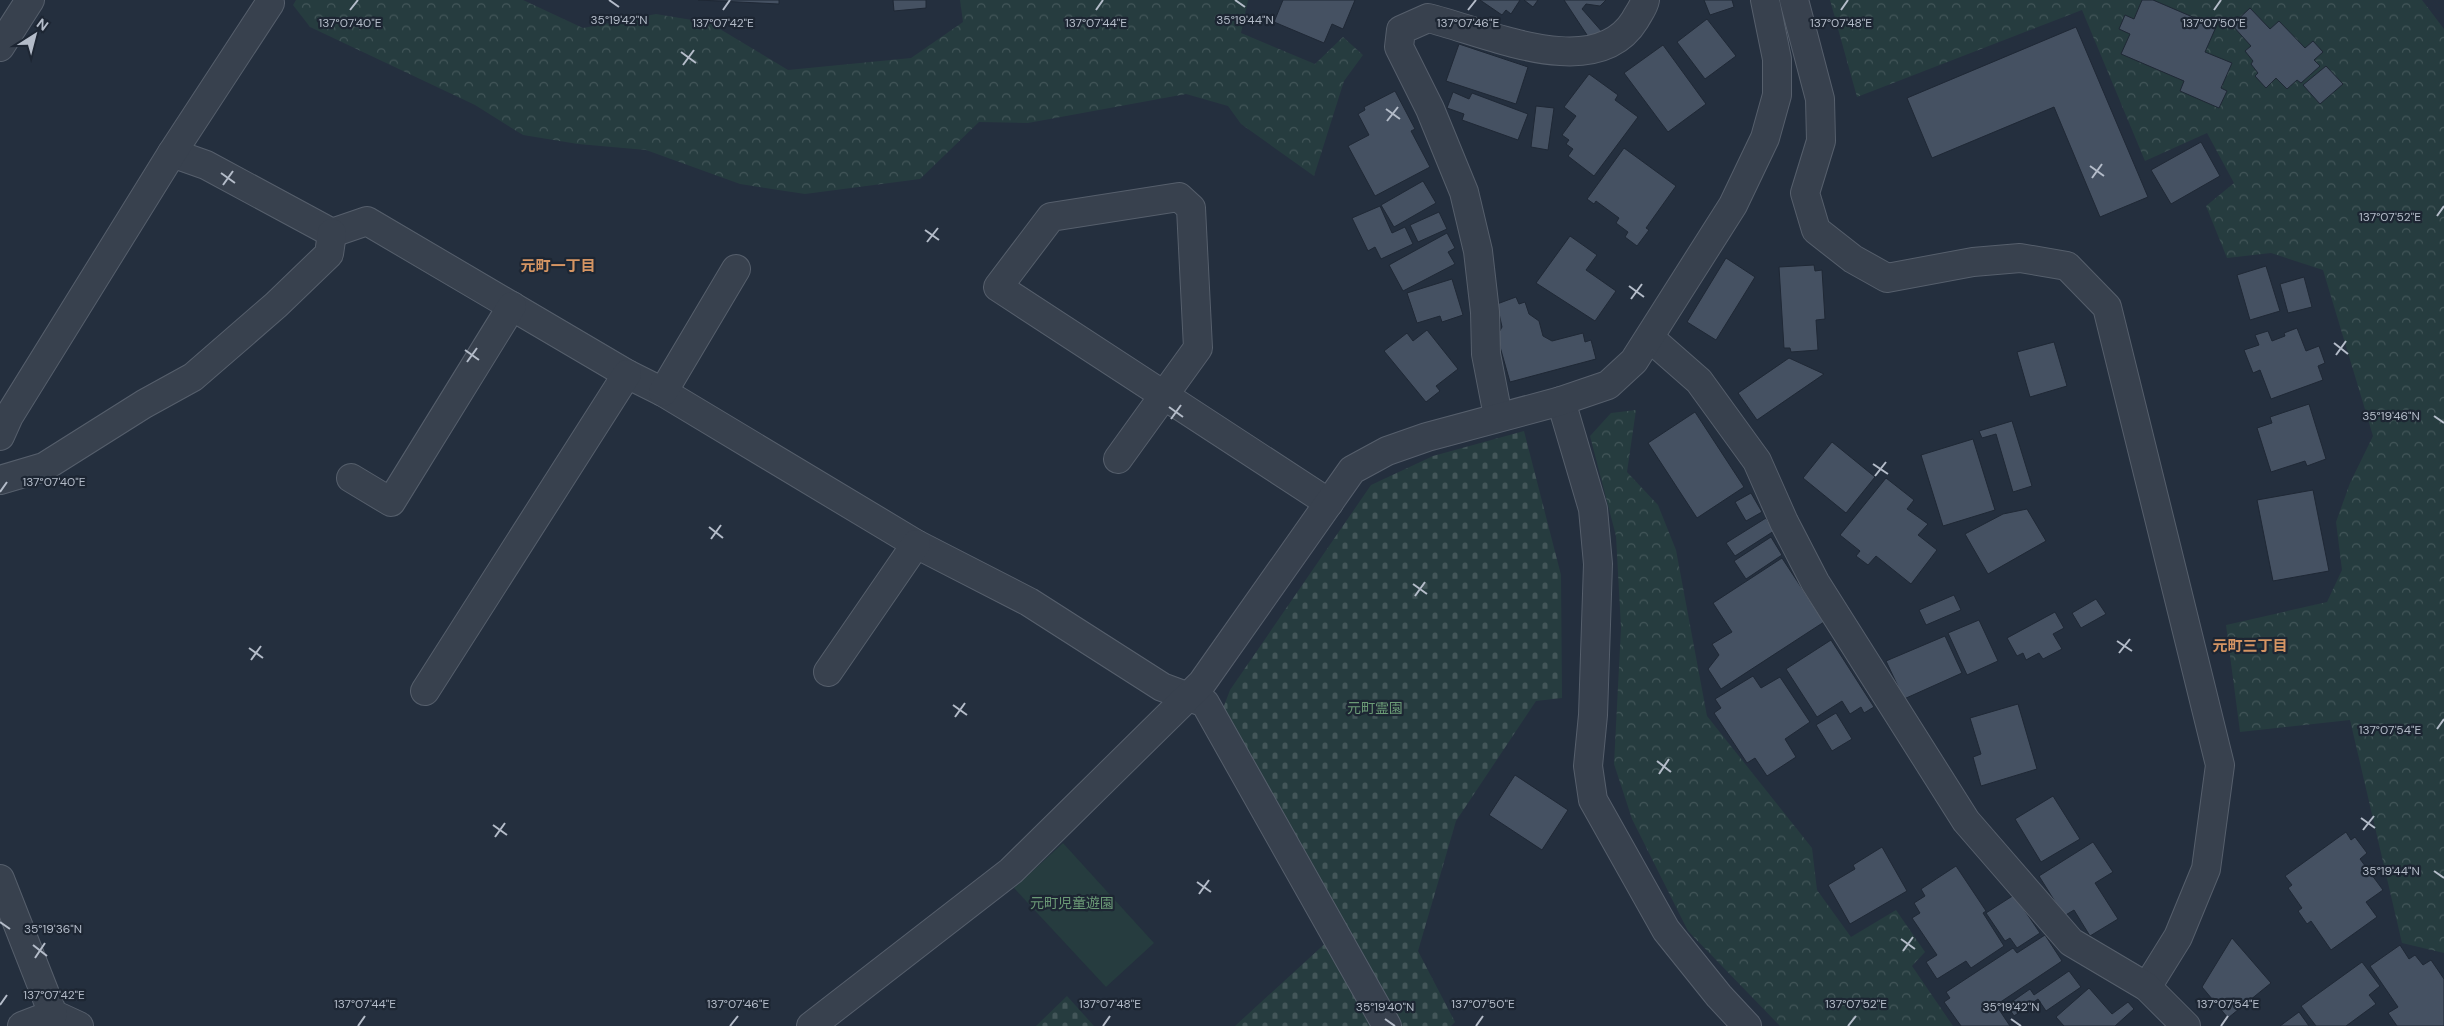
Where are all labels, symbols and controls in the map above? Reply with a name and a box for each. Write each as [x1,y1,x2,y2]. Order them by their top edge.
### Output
north arrow [10,10,60,60]
text: 35°19'42"N [590,12,648,28]
text: 35°19'44"N [1216,12,1274,28]
text: N [33,14,52,35]
text: 137°07'40"E [318,15,382,31]
text: 137°07'42"E [692,15,754,31]
text: 137°07'44"E [1065,15,1127,31]
text: 137°07'46"E [1437,15,1499,31]
text: 137°07'48"E [1810,15,1872,31]
text: 137°07'50"E [2182,15,2246,31]
text: 137°07'52"E [2359,209,2421,225]
district label: 元町一丁目 [520,256,596,276]
text: 35°19'46"N [2362,408,2420,424]
text: 137°07'40"E [22,474,86,490]
district label: 元町三丁目 [2212,636,2288,656]
park label: 元町霊園 [1347,699,1403,717]
text: 137°07'54"E [2359,722,2421,738]
text: 35°19'44"N [2362,863,2420,879]
park label: 元町児童遊園 [1030,894,1114,912]
text: 35°19'36"N [24,921,82,937]
text: 137°07'42"E [23,987,85,1003]
text: 137°07'44"E [334,996,396,1012]
text: 137°07'46"E [707,996,769,1012]
text: 137°07'48"E [1079,996,1141,1012]
text: 137°07'50"E [1451,996,1515,1012]
text: 137°07'52"E [1825,996,1887,1012]
text: 137°07'54"E [2197,996,2259,1012]
text: 35°19'40"N [1356,999,1414,1015]
text: 35°19'42"N [1982,999,2040,1015]

